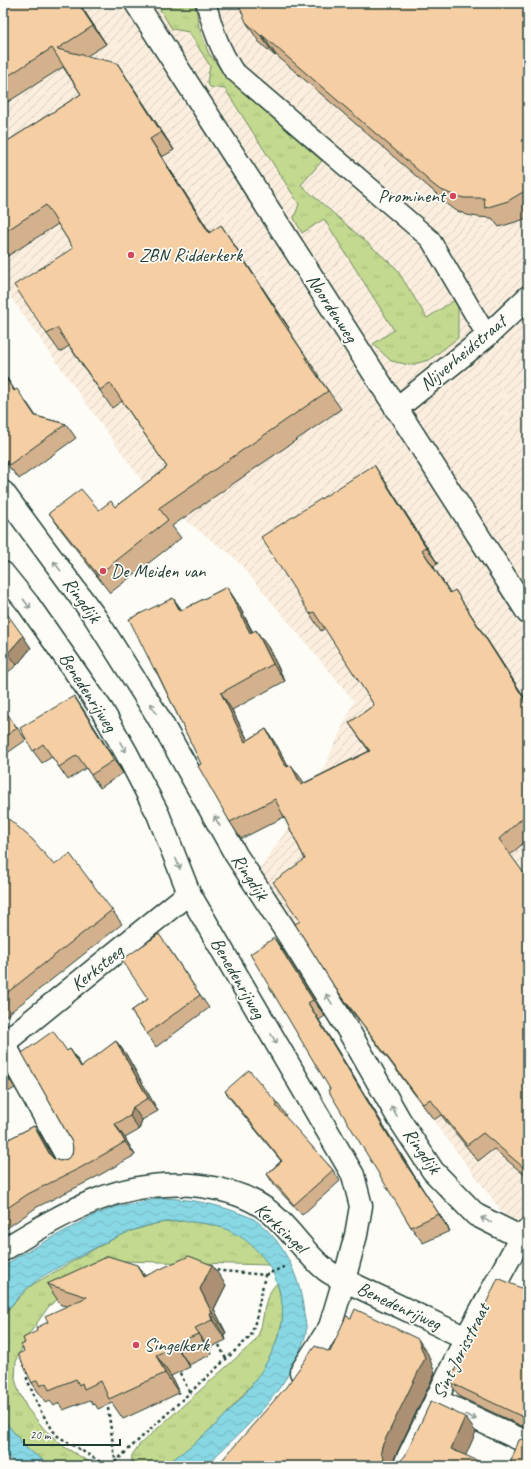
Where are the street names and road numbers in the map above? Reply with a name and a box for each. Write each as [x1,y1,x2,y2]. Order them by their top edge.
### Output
street label: Noordenweg [301,269,364,348]
street label: Nijverheidstraat [415,308,513,396]
street label: Ringdijk [57,572,107,628]
street label: Benedenrijweg [53,648,123,737]
street label: Ringdijk [226,849,274,906]
street label: Benedenrijweg [205,933,272,1024]
street label: Kerksteeg [66,939,129,996]
street label: Ringdijk [398,1123,447,1180]
street label: Kerksingel [250,1198,315,1261]
street label: Benedenrijweg [353,1276,446,1336]
street label: Sint Jorisstraat [427,1298,496,1403]

